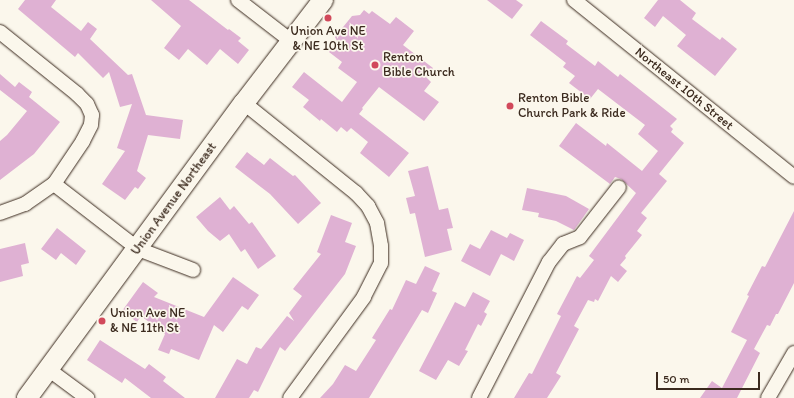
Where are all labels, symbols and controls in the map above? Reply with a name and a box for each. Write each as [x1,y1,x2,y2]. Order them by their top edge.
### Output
marker: Union Ave NE & NE 10th St [323,13,333,23]
place label: Union Ave NE & NE 10th St [291,24,365,55]
street label: Northeast 10th Street [632,45,736,133]
place label: Renton Bible Church [383,50,455,81]
marker: Renton Bible Church [370,60,380,70]
place label: Renton Bible Church Park & Ride [518,91,626,122]
marker: Renton Bible Church Park & Ride [505,101,515,111]
street label: Union Avenue Northeast [128,140,220,258]
place label: Union Ave NE & NE 11th St [110,306,185,337]
marker: Union Ave NE & NE 11th St [97,316,107,326]
scale bar [658,364,762,390]
text: 50 m [663,372,689,386]

